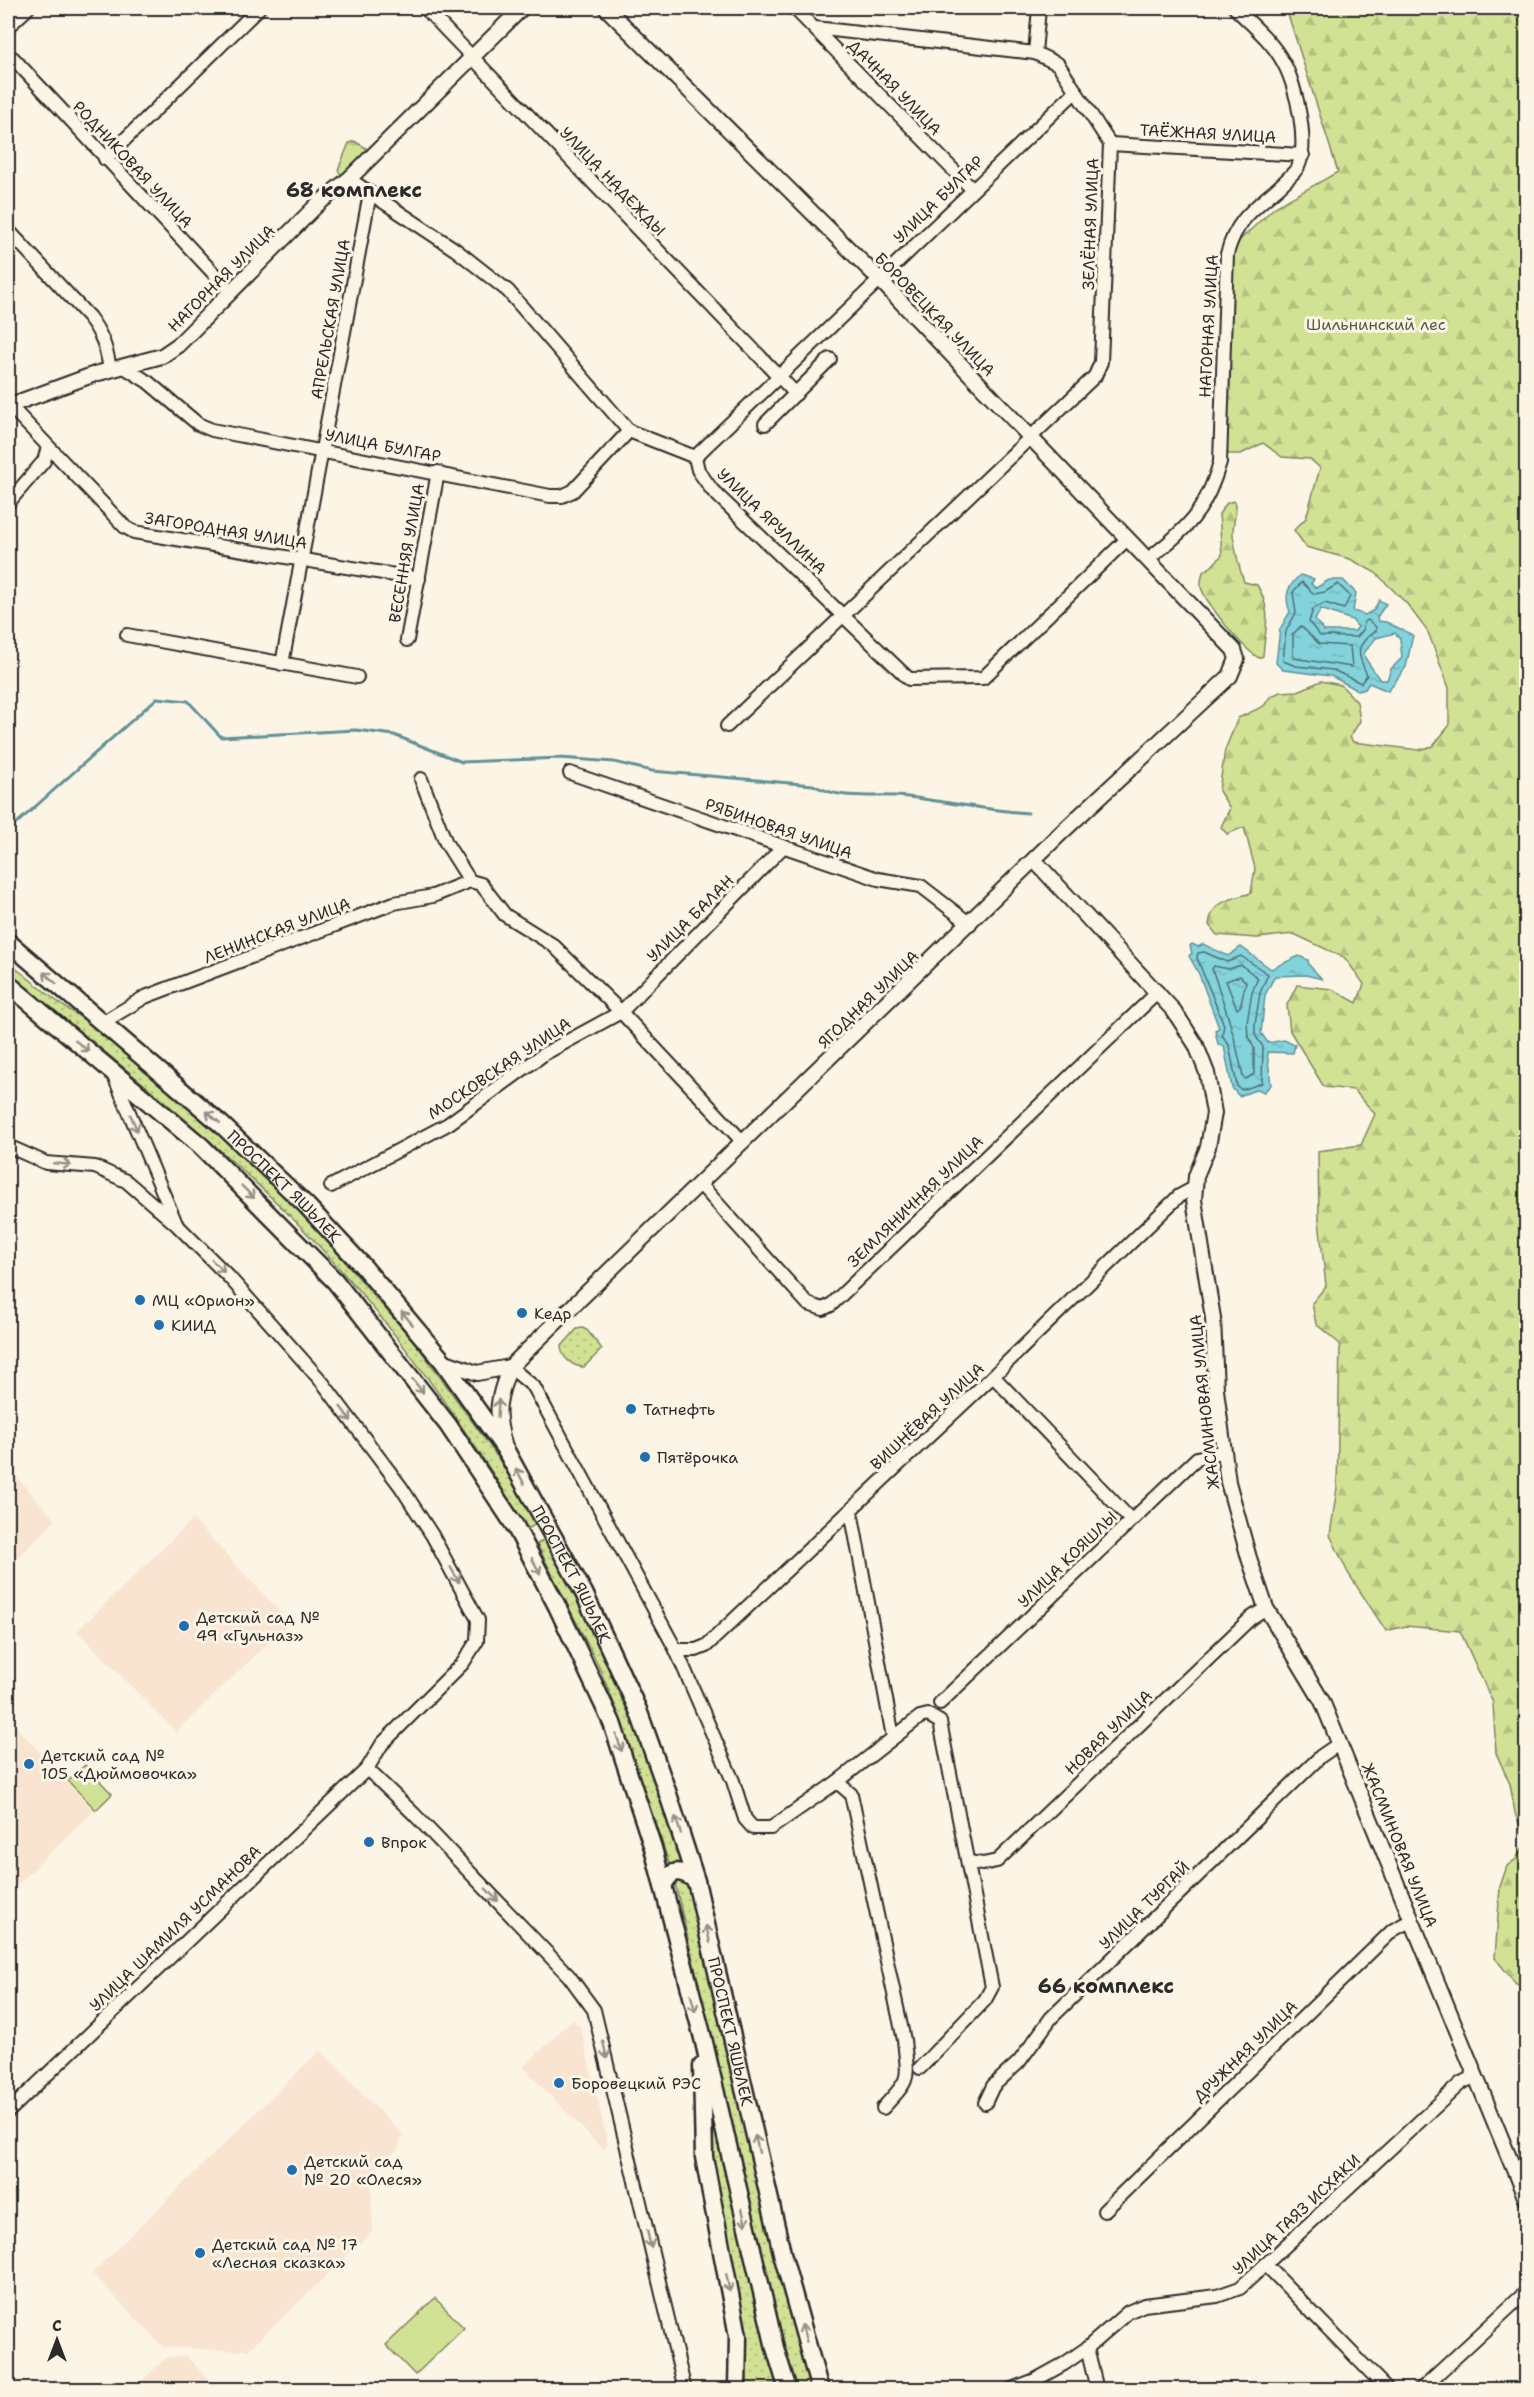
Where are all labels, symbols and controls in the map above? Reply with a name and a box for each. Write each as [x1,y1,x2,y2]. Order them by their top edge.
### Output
street label: ДАЧНАЯ УЛИЦА [843,35,946,140]
street label: РОДНИКОВАЯ УЛИЦА [68,96,197,232]
street label: ТАЁЖНАЯ УЛИЦА [1139,119,1277,148]
street label: УЛИЦА НАДЕЖДЫ [555,122,670,240]
street label: УЛИЦА БУЛГАР [889,151,988,248]
street label: ЗЕЛЁНАЯ УЛИЦА [1078,158,1103,290]
district label: 68 комплекс [286,177,422,203]
street label: НАГОРНАЯ УЛИЦА [163,220,280,337]
street label: АПРЕЛЬСКАЯ УЛИЦА [306,237,355,401]
street label: БОРОВЕЦКАЯ УЛИЦА [870,248,999,381]
street label: НАГОРНАЯ УЛИЦА [1194,254,1223,398]
park label: Шильнинский лес [1306,314,1446,335]
street label: УЛИЦА БУЛГАР [323,424,443,467]
street label: УЛИЦА ЯРУЛЛИНА [713,464,831,579]
street label: ВЕСЕННЯЯ УЛИЦА [384,482,429,624]
street label: ЗАГОРОДНАЯ УЛИЦА [143,507,309,554]
street label: РЯБИНОВАЯ УЛИЦА [702,793,855,864]
street label: УЛИЦА БАЛАН [642,870,739,967]
street label: ЛЕНИНСКАЯ УЛИЦА [201,893,353,968]
street label: ЯГОДНАЯ УЛИЦА [813,946,923,1053]
one-way arrow [42,971,57,985]
street label: МОСКОВСКАЯ УЛИЦА [424,1013,575,1124]
one-way arrow [74,1039,90,1052]
one-way arrow [206,1110,221,1124]
one-way arrow [129,1114,140,1132]
street label: ПРОСПЕКТ ЯШЬЛЕК [223,1126,346,1248]
street label: ЗЕМЛЯНИЧНАЯ УЛИЦА [843,1131,988,1272]
one-way arrow [52,1159,72,1170]
one-way arrow [241,1185,256,1200]
one-way arrow [211,1259,226,1274]
place label: МЦ «Орион» [152,1290,255,1311]
marker: МЦ «Орион» [133,1293,147,1307]
place label: Кедр [534,1303,571,1324]
marker: Кедр [515,1306,529,1320]
one-way arrow [400,1311,414,1326]
street label: ЖАСМИНОВАЯ УЛИЦА [1185,1313,1224,1490]
place label: КИИД [171,1315,216,1336]
marker: КИИД [152,1318,166,1332]
street label: ВИШНЁВАЯ УЛИЦА [866,1358,989,1475]
one-way arrow [411,1378,424,1394]
one-way arrow [493,1398,504,1418]
place label: Татнефть [643,1399,715,1420]
marker: Татнефть [624,1402,638,1416]
one-way arrow [339,1405,352,1421]
place label: Пятёрочка [657,1447,738,1468]
marker: Пятёрочка [638,1450,652,1464]
one-way arrow [514,1468,526,1485]
street label: ПРОСПЕКТ ЯШЬЛЕК [527,1502,616,1647]
street label: УЛИЦА КОЯШЛЫ [1013,1507,1121,1612]
one-way arrow [530,1557,542,1574]
one-way arrow [449,1566,461,1583]
place label: Детский сад № 49 «Гульназ» [196,1607,319,1646]
marker: Детский сад № 49 «Гульназ» [177,1619,191,1633]
street label: НОВАЯ УЛИЦА [1060,1685,1157,1779]
one-way arrow [614,1733,625,1752]
place label: Детский сад № 105 «Дюймовочка» [41,1745,197,1784]
marker: Детский сад № 105 «Дюймовочка» [22,1757,36,1771]
street label: ЖАСМИНОВАЯ УЛИЦА [1357,1760,1442,1931]
one-way arrow [672,1816,683,1835]
place label: Впрок [381,1832,427,1853]
marker: Впрок [362,1835,376,1849]
street label: УЛИЦА ШАМИЛЯ УСМАНОВА [85,1841,266,2016]
street label: УЛИЦА ТУРГАЙ [1095,1857,1194,1954]
one-way arrow [484,1888,499,1903]
one-way arrow [702,1924,714,1943]
street label: ПРОСПЕКТ ЯШЬЛЕК [703,1955,758,2109]
district label: 66 комплекс [1038,1973,1174,1999]
one-way arrow [688,1993,700,2012]
street label: ДРУЖНАЯ УЛИЦА [1189,1996,1302,2107]
one-way arrow [599,2040,611,2059]
place label: Боровецкий РЭС [571,2073,701,2094]
marker: Боровецкий РЭС [552,2076,566,2090]
one-way arrow [751,2135,762,2154]
street label: УЛИЦА ГАЯЗ ИСХАКИ [1228,2150,1365,2279]
place label: Детский сад № 20 «Олеся» [304,2151,422,2190]
marker: Детский сад № 20 «Олеся» [285,2163,299,2177]
one-way arrow [739,2208,751,2227]
one-way arrow [644,2230,656,2249]
place label: Детский сад № 17 «Лесная сказка» [212,2234,358,2273]
marker: Детский сад № 17 «Лесная сказка» [193,2246,207,2260]
one-way arrow [722,2273,734,2292]
north arrow [27,2310,87,2370]
text: С [52,2315,62,2336]
one-way arrow [798,2324,810,2343]

